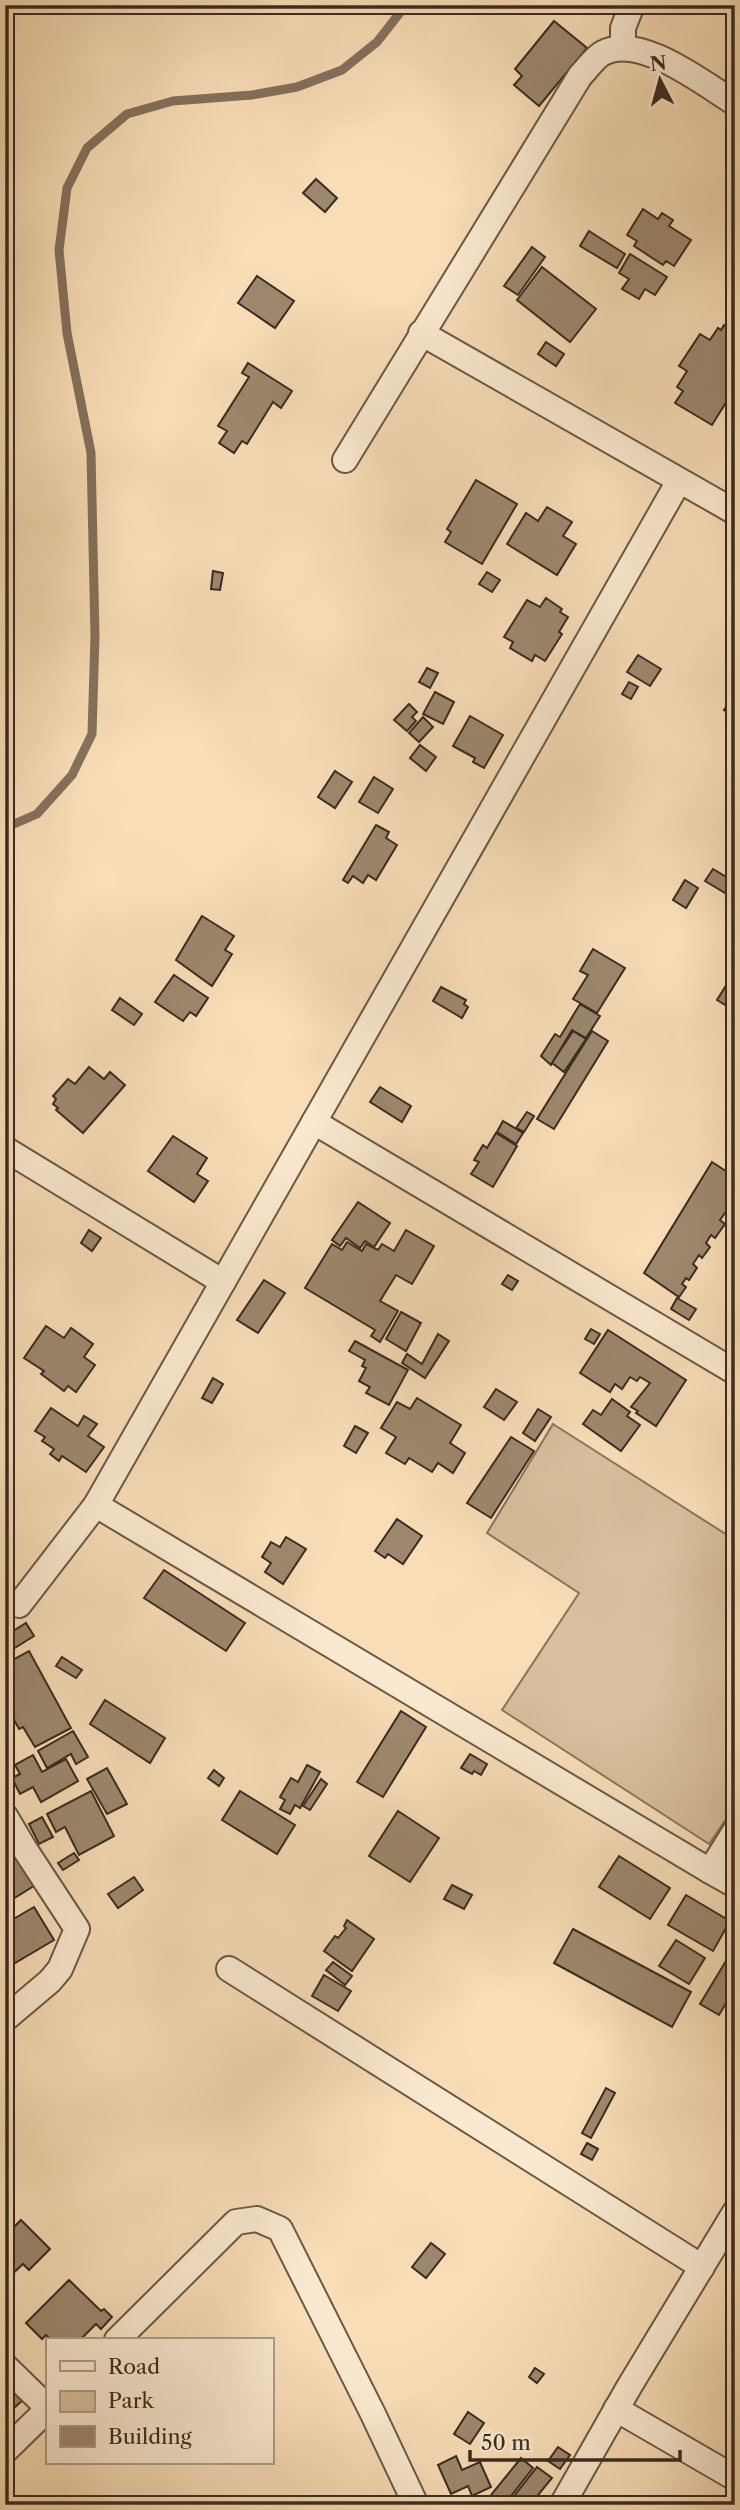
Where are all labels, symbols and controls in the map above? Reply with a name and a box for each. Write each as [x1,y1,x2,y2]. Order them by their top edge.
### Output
north arrow [624,46,694,116]
text: N [649,51,668,76]
legend [46,2338,273,2464]
text: Road [108,2354,160,2379]
text: Park [108,2388,154,2413]
scale bar [470,2419,680,2463]
text: Building [108,2424,193,2449]
text: 50 m [481,2430,531,2455]

